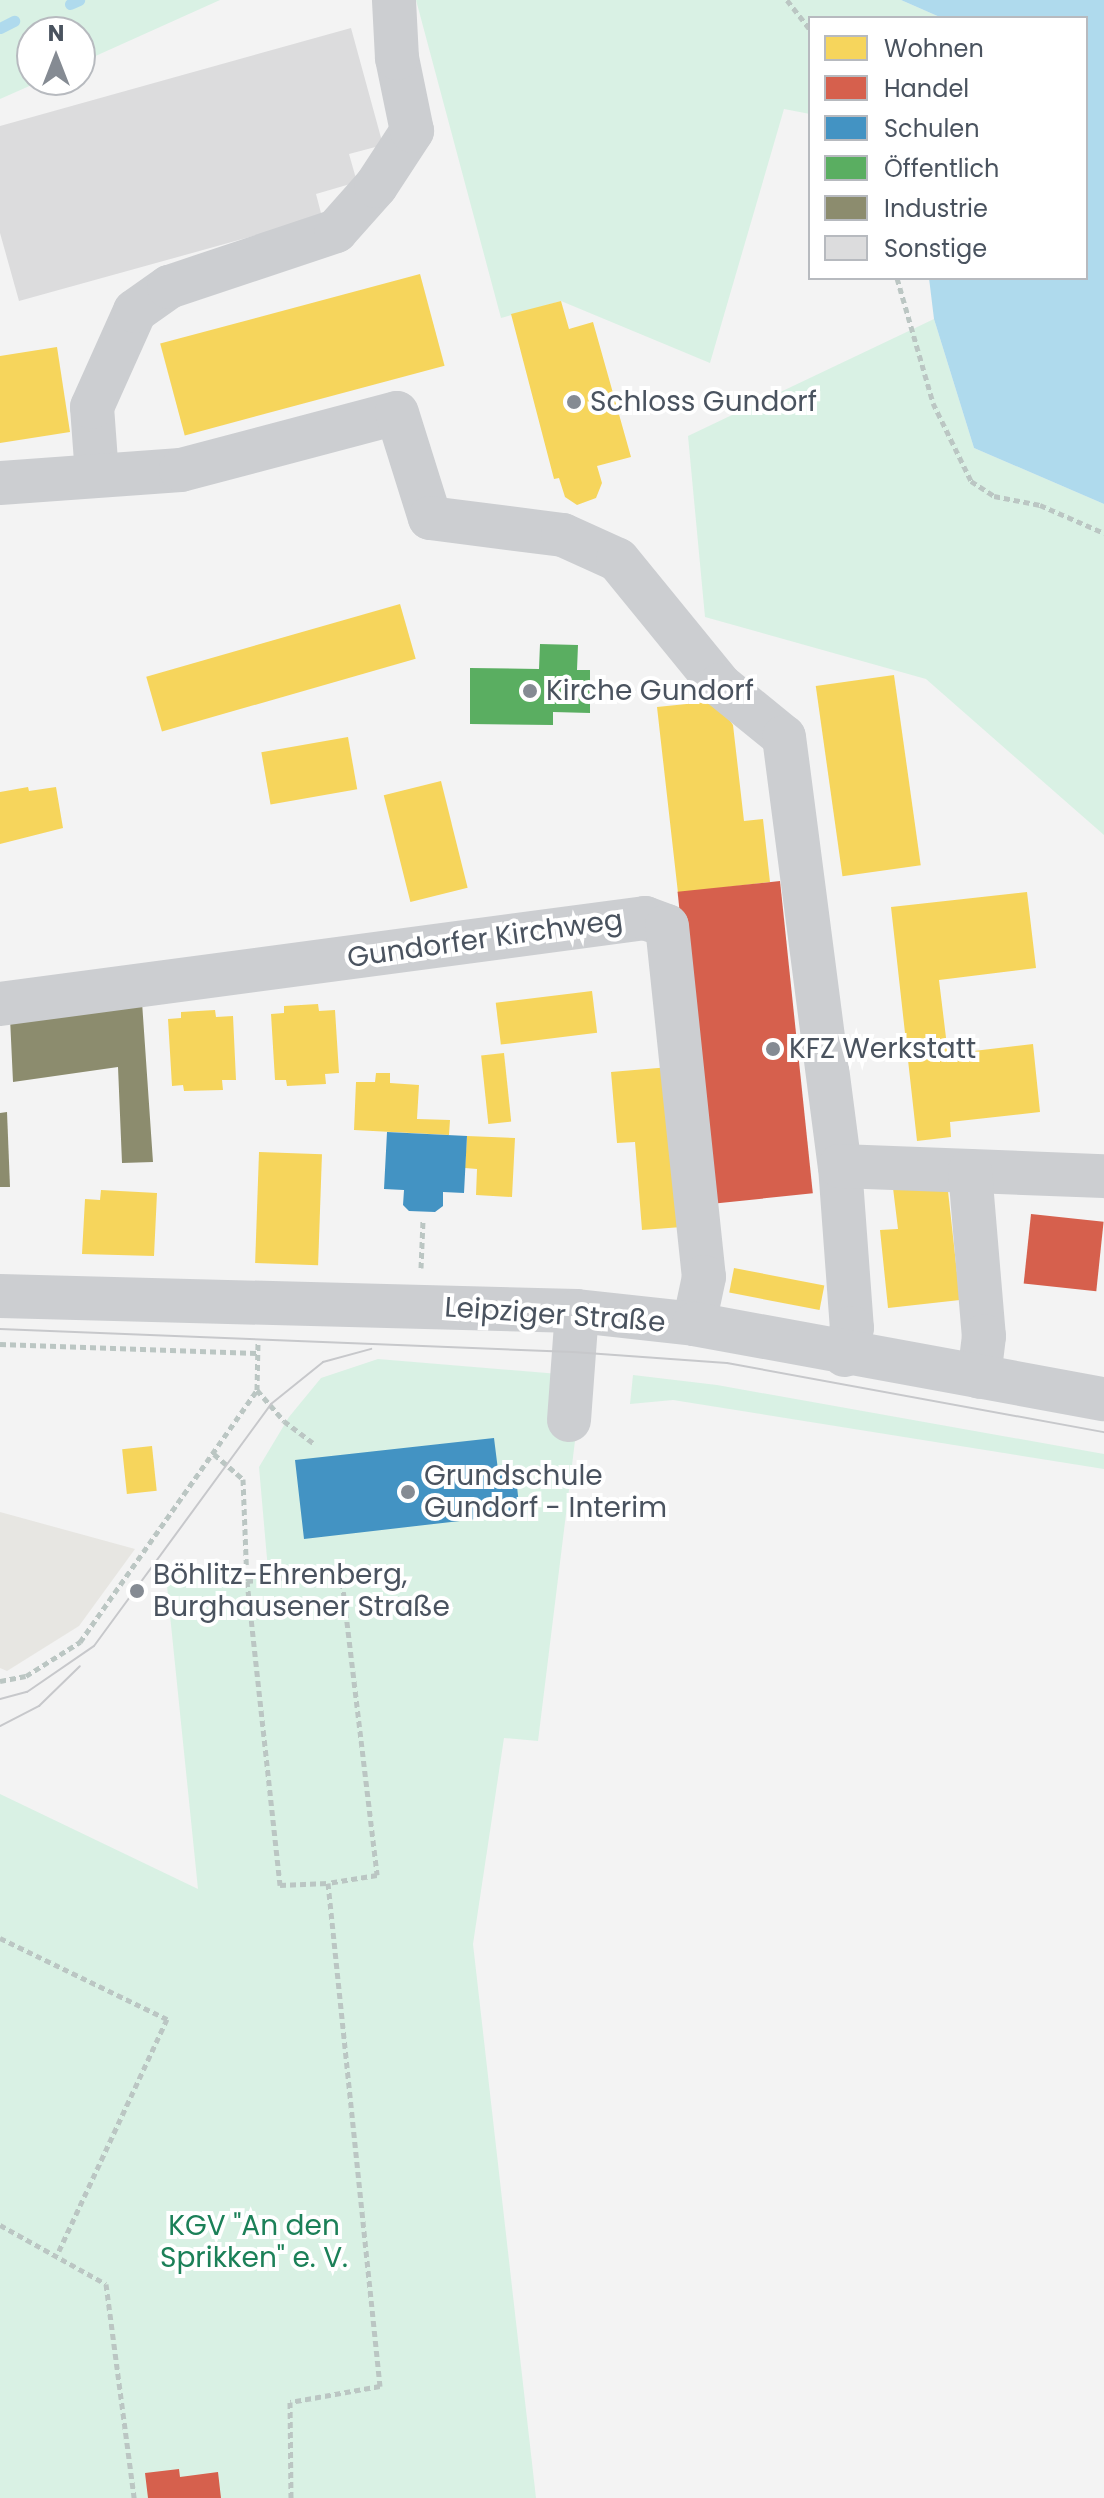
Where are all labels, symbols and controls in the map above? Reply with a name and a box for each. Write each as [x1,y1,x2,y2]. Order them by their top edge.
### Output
north arrow [16,16,96,96]
legend [808,16,1088,280]
text: N [48,18,64,49]
text: Wohnen [884,32,984,65]
text: Handel [884,72,969,105]
text: Schulen [884,112,980,145]
text: Öffentlich [884,152,999,185]
text: Industrie [884,192,988,225]
text: Sonstige [884,232,987,265]
place label: Schloss Gundorf [590,385,817,419]
marker: Schloss Gundorf [565,393,583,411]
place label: Kirche Gundorf [546,674,754,708]
marker: Kirche Gundorf [521,682,539,700]
street label: Gundorfer Kirchweg [345,903,625,975]
place label: KFZ Werkstatt [789,1032,976,1066]
marker: KFZ Werkstatt [764,1040,782,1058]
street label: Leipziger Straße [443,1291,667,1339]
place label: Grundschule Gundorf - Interim [424,1459,667,1525]
marker: Grundschule Gundorf - Interim [399,1483,417,1501]
place label: Böhlitz-Ehrenberg, Burghausener Straße [153,1558,450,1624]
marker: Böhlitz-Ehrenberg, Burghausener Straße [128,1582,146,1600]
park label: KGV "An den Sprikken" e. V. [160,2209,348,2275]

